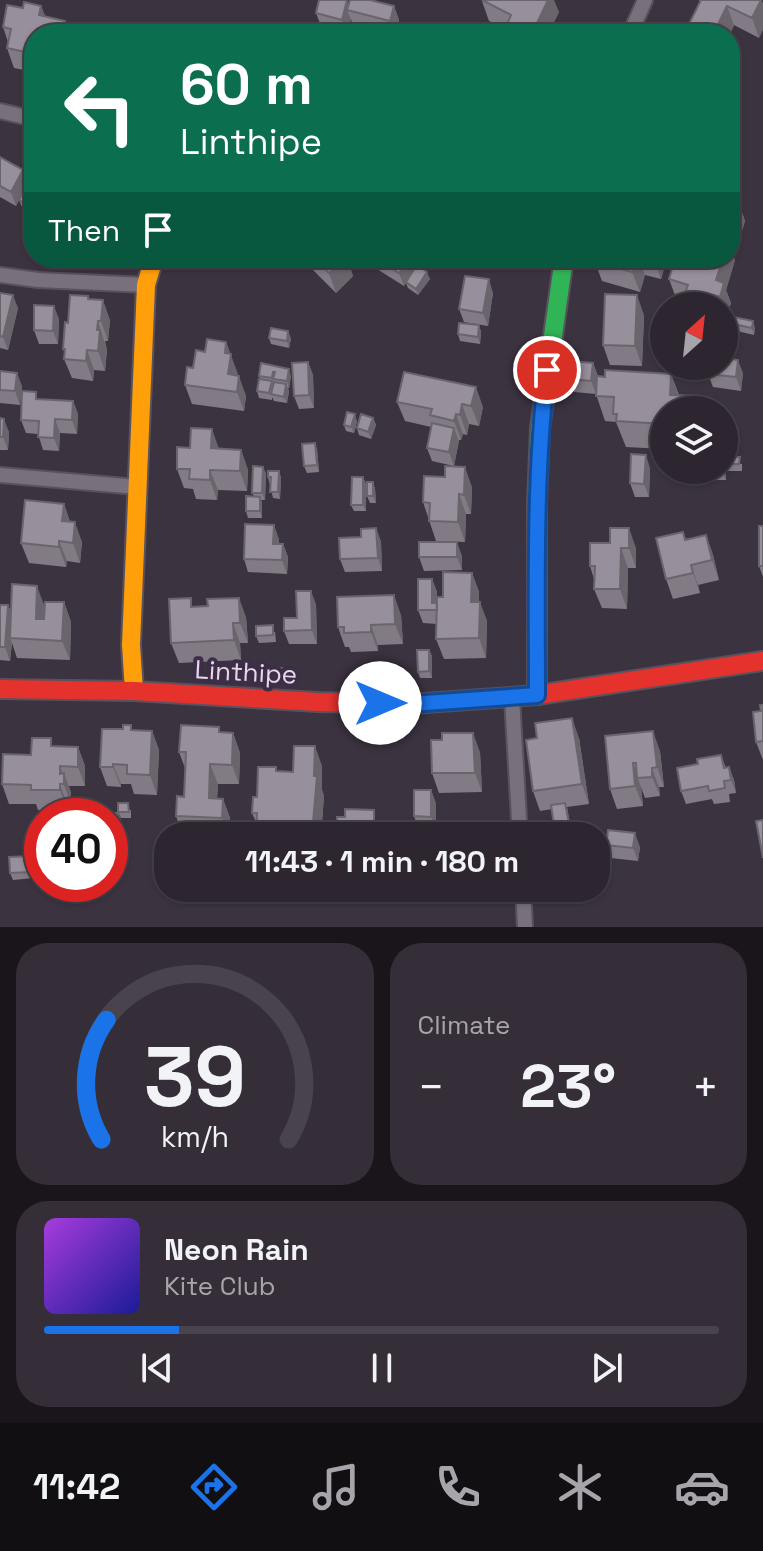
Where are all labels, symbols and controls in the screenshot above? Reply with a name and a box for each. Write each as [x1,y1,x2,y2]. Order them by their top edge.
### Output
text: 60 m [180,49,313,120]
icon: left [48,56,152,160]
text: Linthipe [180,119,322,165]
icon: arrive [136,208,180,252]
text: Then [48,211,120,250]
north arrow [650,292,738,380]
map controls [650,292,738,484]
pin [513,336,581,404]
icon: arrive [525,348,569,392]
button: layers [650,396,738,484]
street label: Linthipe [194,652,298,692]
position arrow [338,661,422,745]
speed limit sign: 40 [24,798,128,902]
text: 11:43 · 1 min · 180 m [245,842,519,881]
text: Climate [418,1008,510,1042]
text: 39 [144,1024,246,1130]
text: 23° [520,1048,616,1125]
text: − [418,1059,445,1115]
text: + [692,1059,719,1115]
text: km/h [161,1119,229,1155]
text: Neon Rain [164,1230,309,1269]
text: Kite Club [164,1269,276,1303]
icon: previous [135,1346,179,1390]
icon: pause [360,1346,404,1390]
icon: next [585,1346,629,1390]
icon: directions [186,1459,242,1515]
icon: music [308,1459,364,1515]
icon: phone [430,1459,486,1515]
icon: climate [552,1459,608,1515]
icon: car [674,1459,730,1515]
text: 11:42 [33,1464,121,1510]

